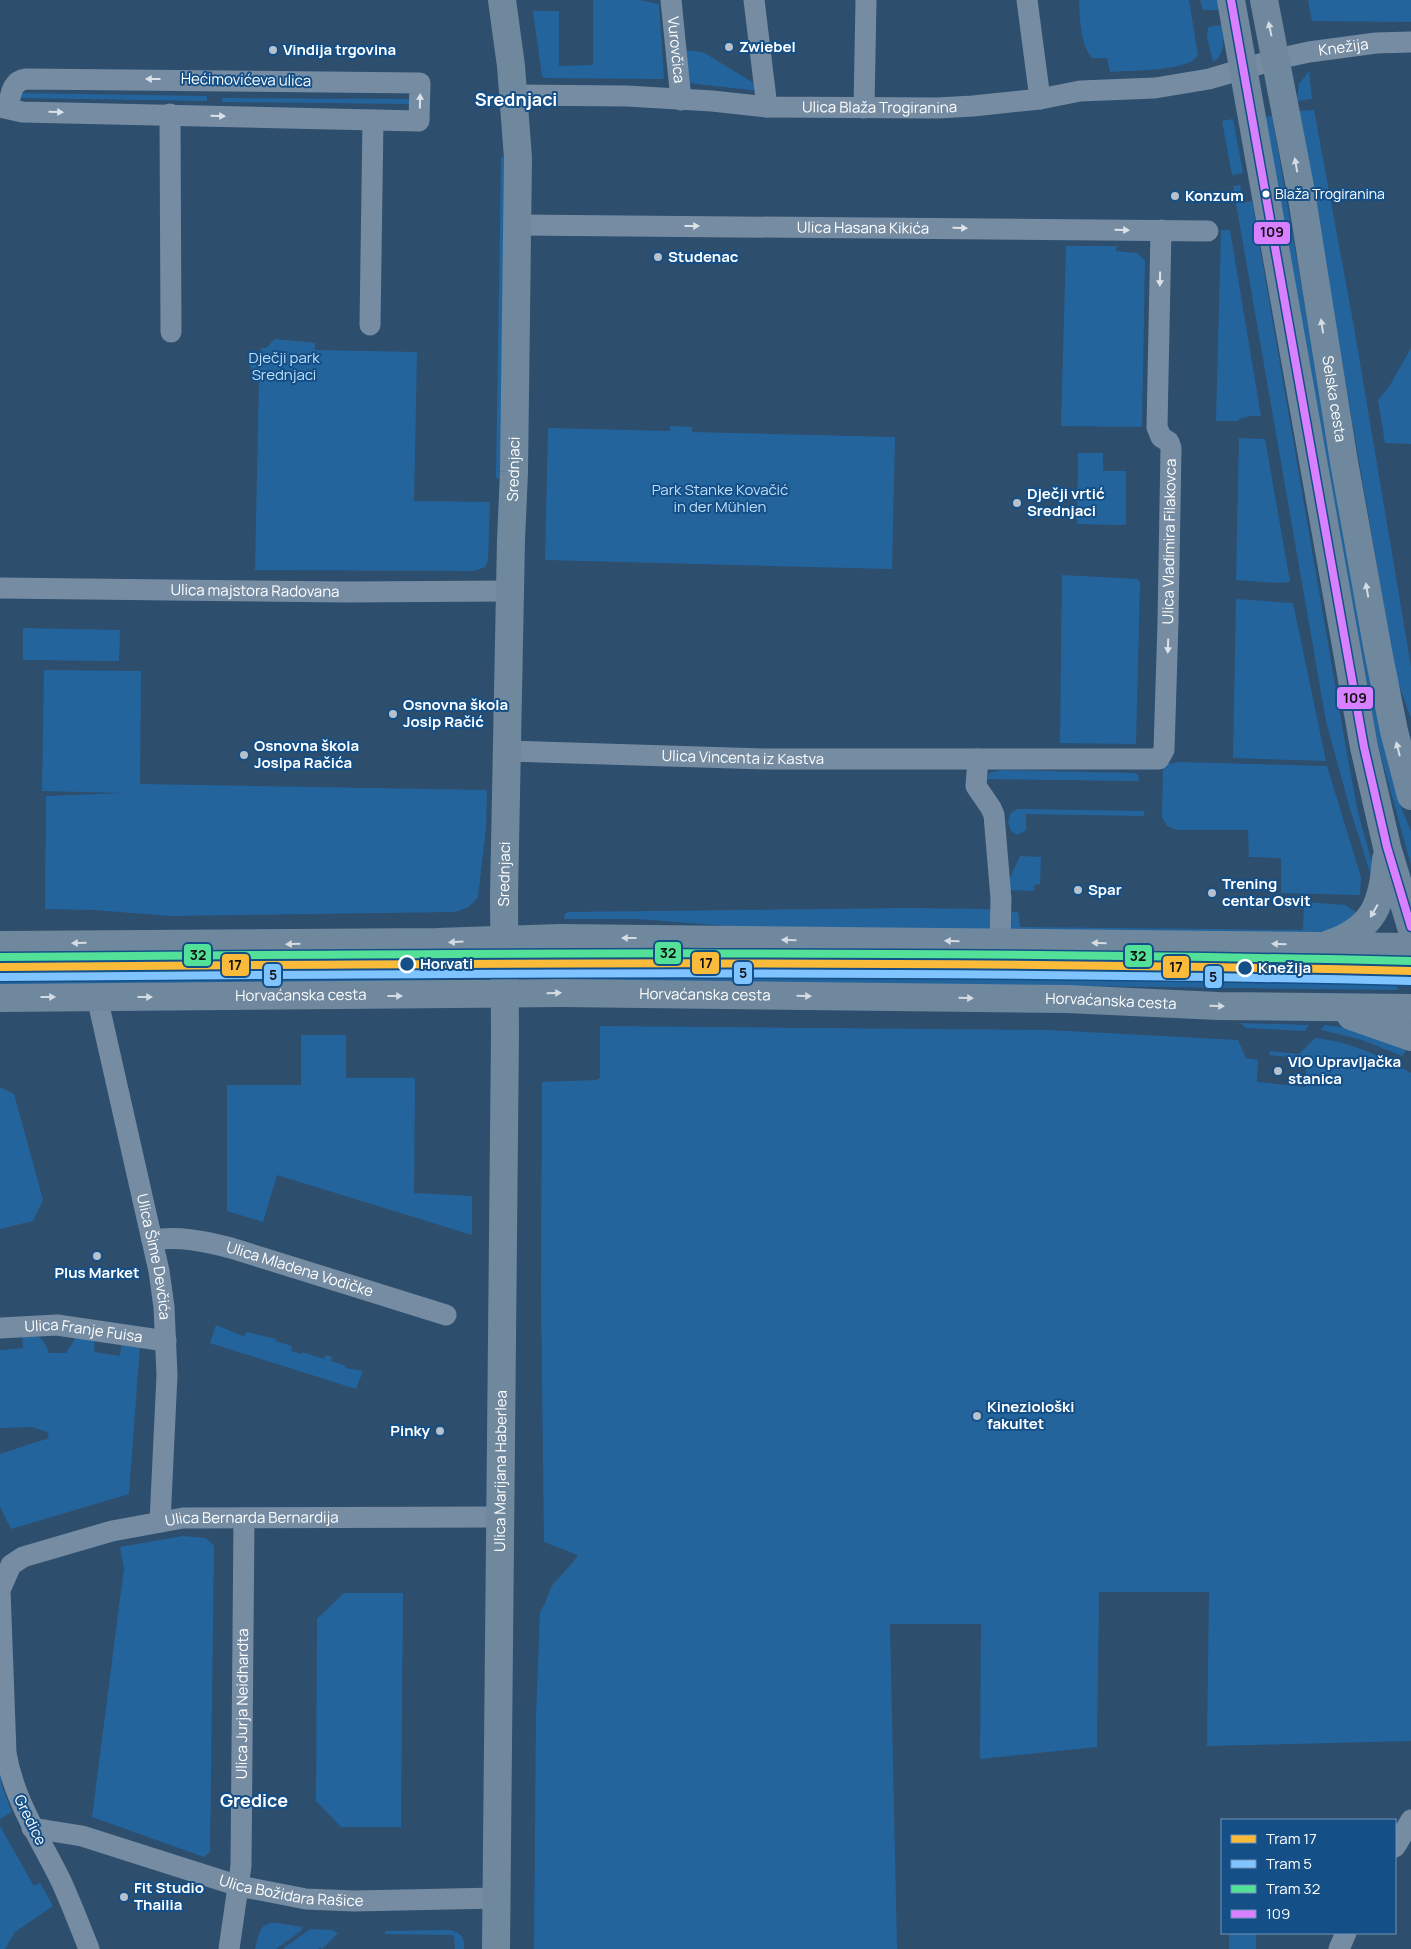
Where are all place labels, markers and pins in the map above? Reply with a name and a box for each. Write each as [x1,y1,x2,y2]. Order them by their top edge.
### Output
place label: Zwiebel [739,36,796,57]
place label: Vindija trgovina [283,39,396,60]
marker: Zwiebel [723,41,735,53]
marker: Vindija trgovina [267,44,279,56]
place label: Blaža Trogiranina [1275,184,1385,203]
place label: Konzum [1185,185,1244,206]
marker: Blaža Trogiranina [1261,189,1271,199]
marker: Konzum [1169,190,1181,202]
place label: Studenac [668,246,739,267]
marker: Studenac [652,251,664,263]
place label: Dječji vrtić Srednjaci [1027,483,1105,521]
marker: Dječji vrtić Srednjaci [1011,497,1023,509]
place label: Osnovna škola Josip Račić [403,694,508,732]
marker: Osnovna škola Josip Račić [387,708,399,720]
place label: Osnovna škola Josipa Račića [254,735,359,773]
marker: Osnovna škola Josipa Račića [238,749,250,761]
place label: Trening centar Osvit [1222,873,1311,911]
place label: Spar [1088,879,1122,900]
marker: Spar [1072,884,1084,896]
marker: Trening centar Osvit [1206,887,1218,899]
place label: Horvati [420,953,473,974]
marker: Horvati [398,955,416,973]
place label: Knežija [1258,957,1311,978]
marker: Knežija [1236,959,1254,977]
place label: VIO Upravljačka stanica [1288,1051,1401,1089]
marker: VIO Upravljačka stanica [1272,1065,1284,1077]
marker: Plus Market [91,1250,103,1262]
place label: Plus Market [54,1262,140,1283]
place label: Kineziološki fakultet [987,1396,1074,1434]
marker: Kineziološki fakultet [971,1410,983,1422]
place label: Pinky [390,1420,431,1441]
marker: Pinky [434,1425,446,1437]
place label: Fit Studio Thailia [134,1877,204,1915]
marker: Fit Studio Thailia [118,1891,130,1903]

